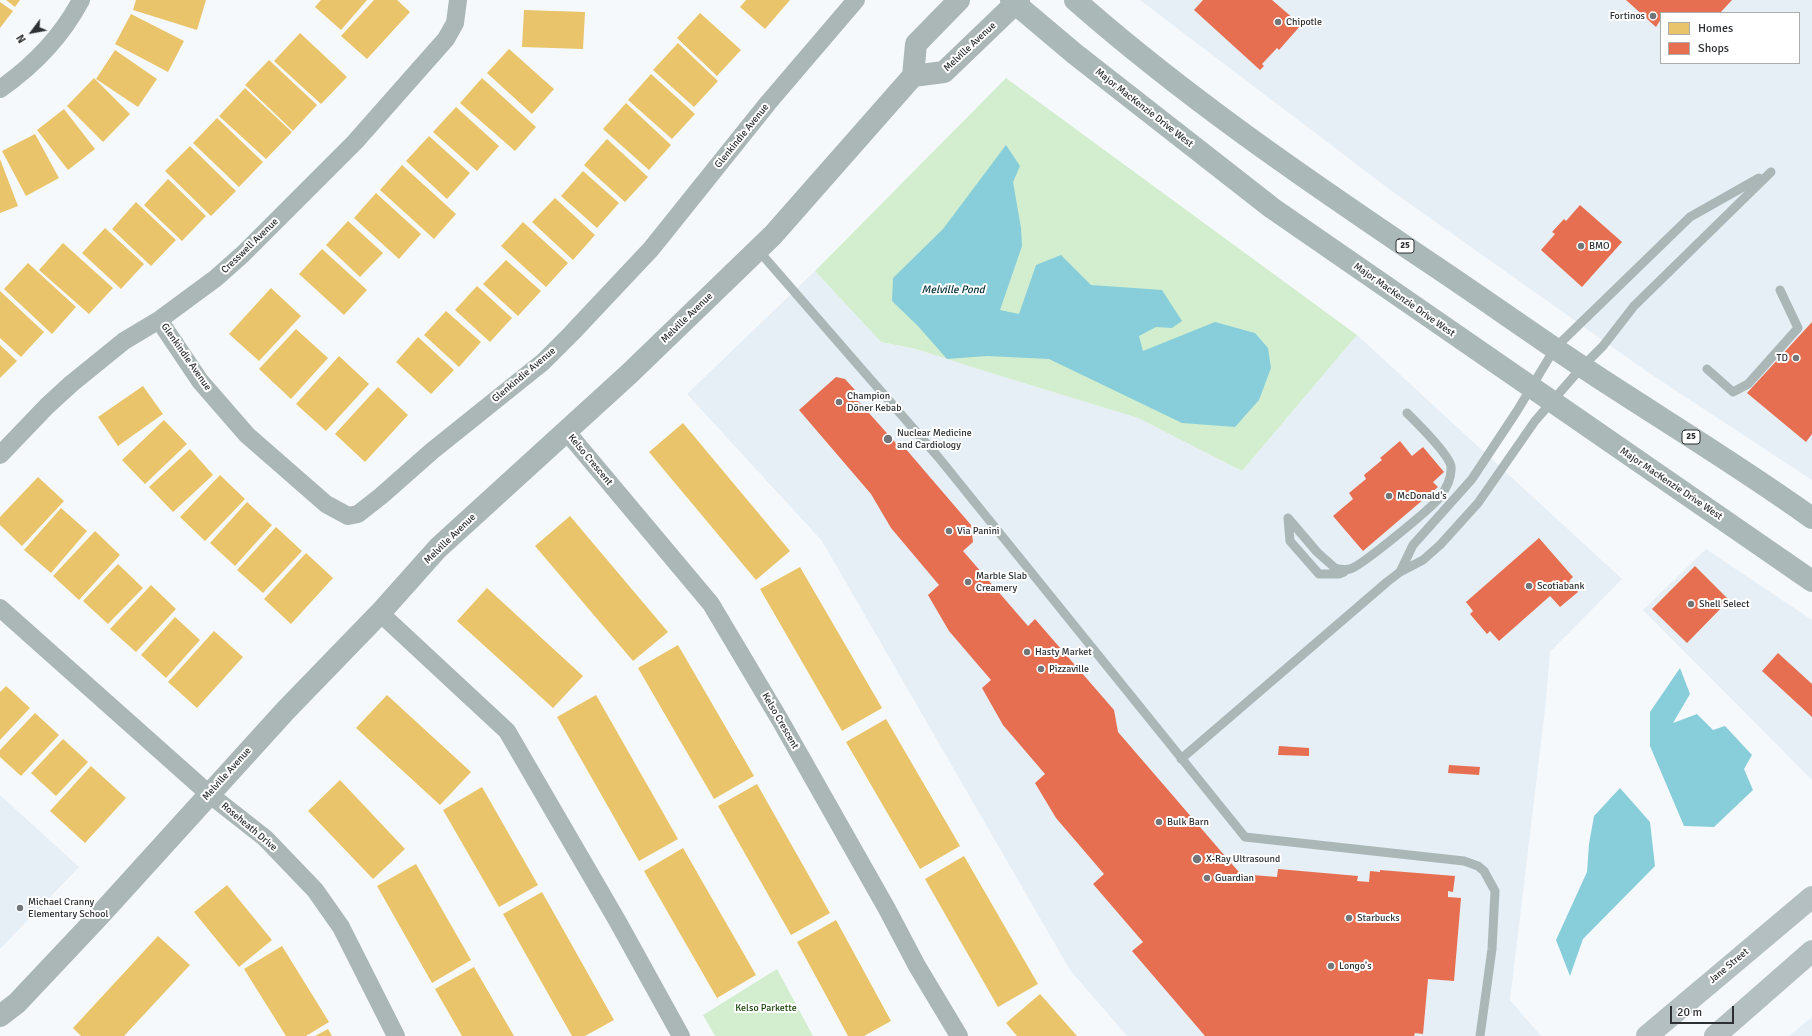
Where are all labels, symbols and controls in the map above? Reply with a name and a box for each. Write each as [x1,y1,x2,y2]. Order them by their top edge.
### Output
place label: Fortinos [1610,10,1645,22]
marker: Fortinos [1648,11,1658,21]
north arrow [12,12,52,52]
legend [1660,12,1800,64]
place label: Chipotle [1286,16,1322,28]
marker: Chipotle [1273,17,1283,27]
street label: Melville Avenue [941,20,999,74]
text: Homes [1698,21,1733,36]
text: N [14,32,29,45]
text: Shops [1698,41,1729,56]
street label: Major MacKenzie Drive West [1093,66,1195,150]
street label: Glenkindie Avenue [712,101,772,171]
street label: Cresswell Avenue [219,216,281,276]
road number: 25 [1396,239,1414,253]
place label: BMO [1589,240,1610,252]
marker: BMO [1576,241,1586,251]
street label: Major MacKenzie Drive West [1351,260,1457,340]
water label: Melville Pond [921,283,985,297]
street label: Melville Avenue [659,290,715,346]
street label: Glenkindie Avenue [158,321,214,393]
street label: Glenkindie Avenue [490,345,558,405]
place label: TD [1777,352,1788,364]
marker: TD [1791,353,1801,363]
place label: Champion Döner Kebab [847,390,901,414]
marker: Champion Döner Kebab [834,397,844,407]
place label: Nuclear Medicine and Cardiology [897,427,972,450]
road number: 25 [1682,430,1700,444]
street label: Kelso Crescent [565,432,615,488]
marker: Nuclear Medicine and Cardiology [882,433,894,445]
street label: Major MacKenzie Drive West [1617,445,1725,523]
place label: McDonald's [1397,490,1447,502]
marker: McDonald's [1384,491,1394,501]
street label: Melville Avenue [422,511,478,567]
place label: Via Panini [957,525,1000,537]
marker: Via Panini [944,526,954,536]
place label: Marble Slab Creamery [976,570,1027,594]
marker: Marble Slab Creamery [963,577,973,587]
place label: Scotiabank [1537,580,1584,592]
marker: Scotiabank [1524,581,1534,591]
place label: Shell Select [1699,598,1750,610]
marker: Shell Select [1686,599,1696,609]
place label: Hasty Market [1035,646,1092,658]
marker: Hasty Market [1022,647,1032,657]
place label: Pizzaville [1049,663,1089,675]
marker: Pizzaville [1036,664,1046,674]
street label: Kelso Crescent [759,691,801,751]
street label: Melville Avenue [200,745,254,803]
street label: Roseheath Drive [219,800,279,854]
place label: Bulk Barn [1167,816,1209,828]
marker: Bulk Barn [1154,817,1164,827]
marker: X-Ray Ultrasound [1191,853,1203,865]
place label: X-Ray Ultrasound [1206,853,1280,865]
place label: Guardian [1215,872,1254,884]
marker: Guardian [1202,873,1212,883]
place label: Michael Cranny Elementary School [28,896,108,920]
marker: Michael Cranny Elementary School [15,903,25,913]
place label: Starbucks [1357,912,1400,924]
marker: Starbucks [1344,913,1354,923]
street label: Jane Street [1707,946,1751,986]
place label: Longo's [1339,960,1372,972]
marker: Longo's [1326,961,1336,971]
scale bar [1672,998,1736,1024]
park label: Kelso Parkette [735,1002,797,1014]
text: 20 m [1677,1005,1702,1020]

